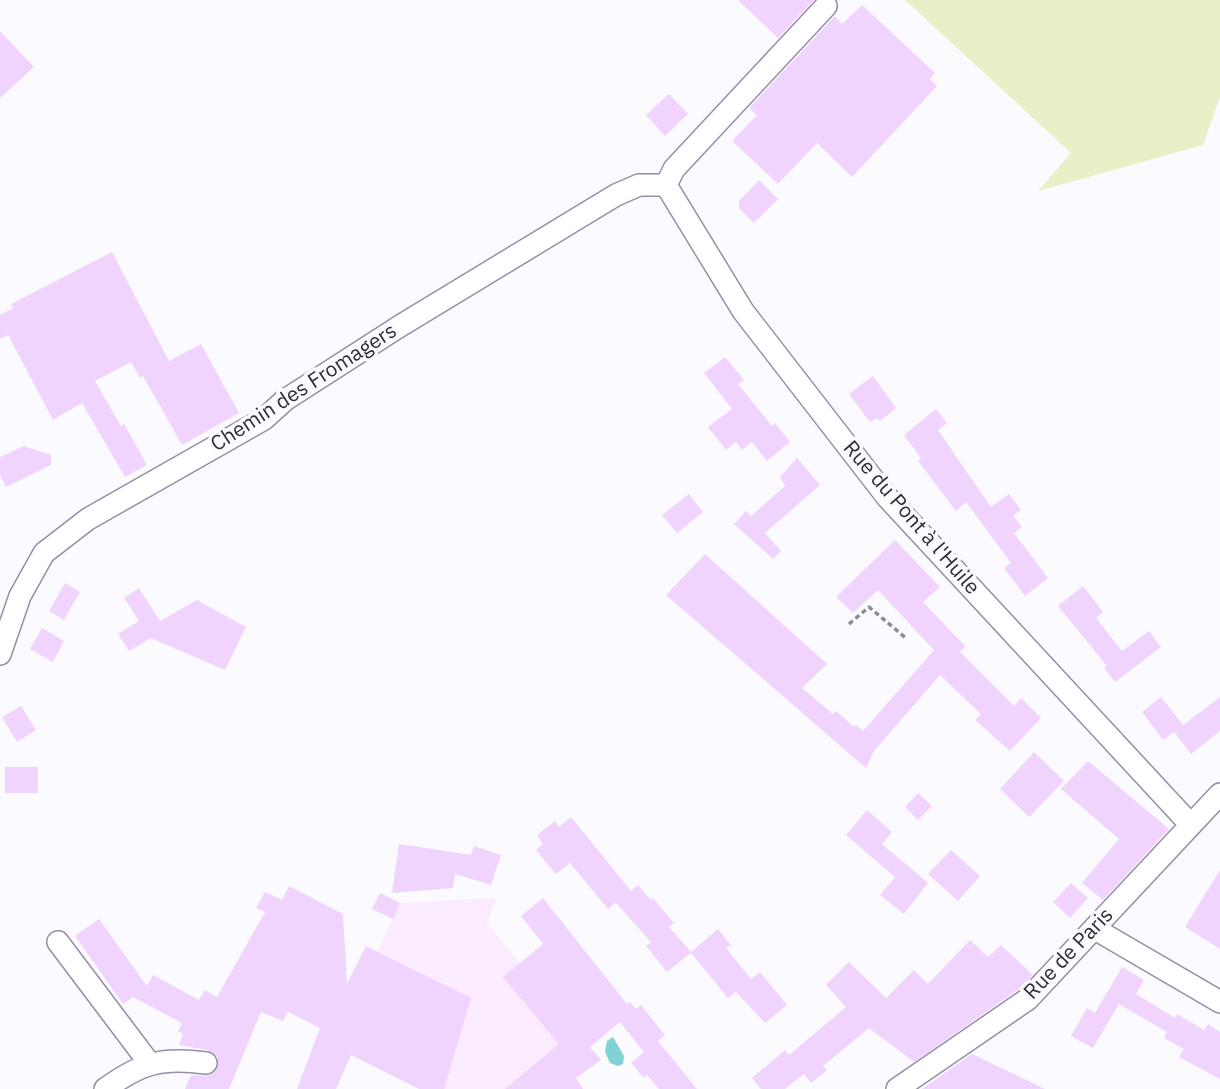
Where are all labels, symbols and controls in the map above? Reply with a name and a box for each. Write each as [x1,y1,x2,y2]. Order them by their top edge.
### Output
street label: Chemin des Fromagers [206,318,402,458]
street label: Rue du Pont à l'Huile [837,436,985,600]
street label: Rue de Paris [1019,903,1119,1005]

